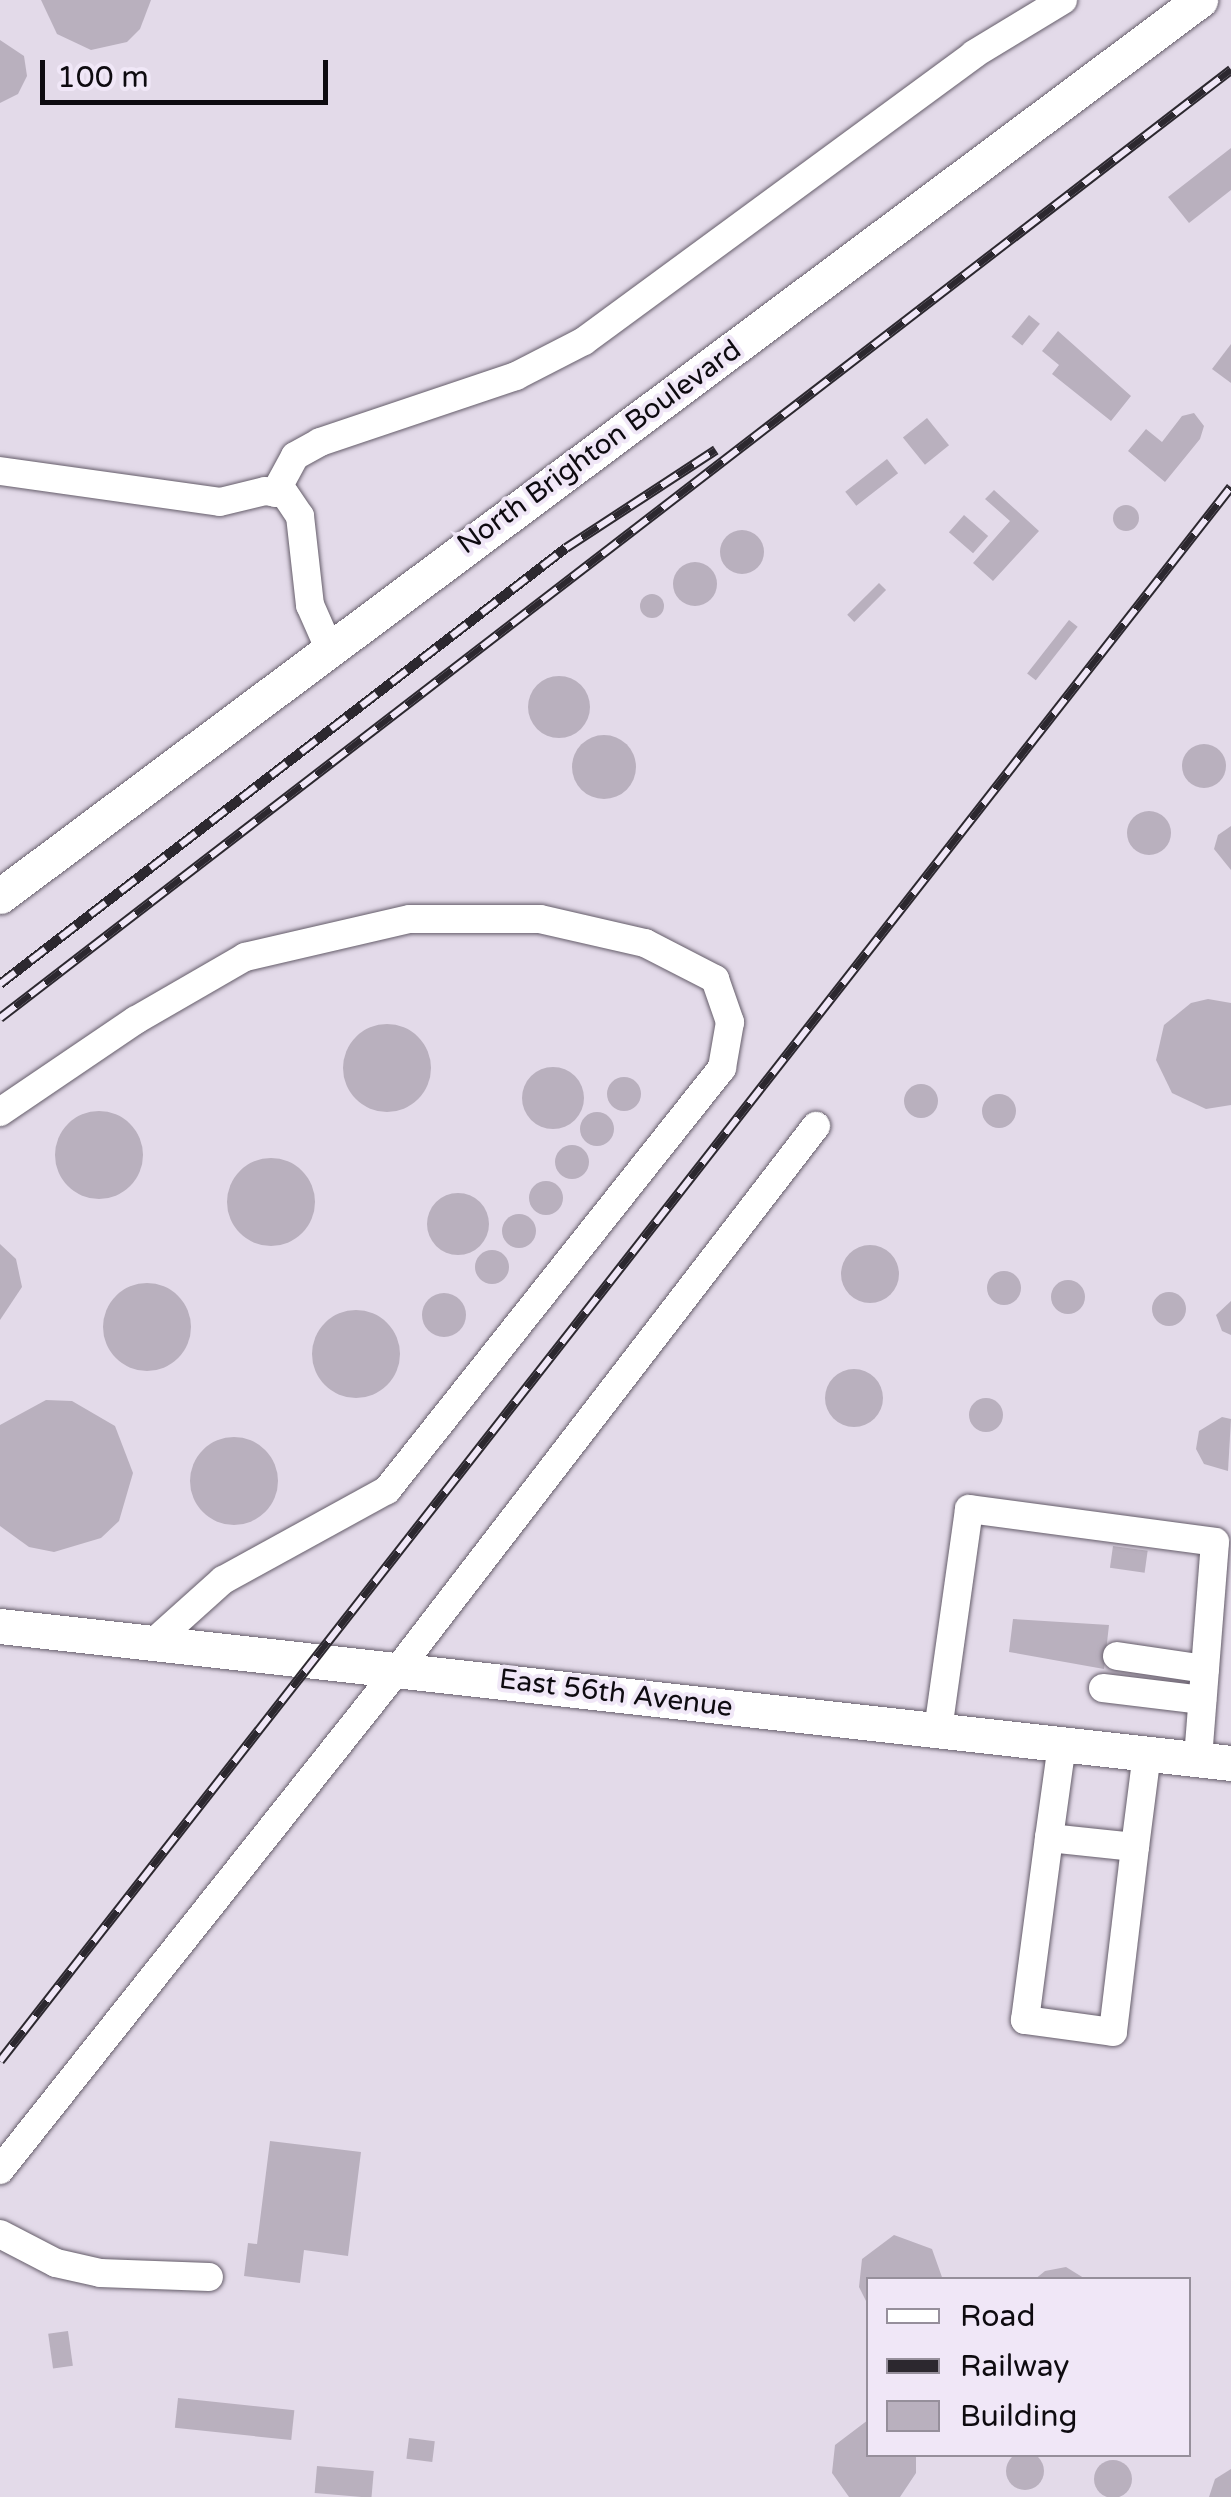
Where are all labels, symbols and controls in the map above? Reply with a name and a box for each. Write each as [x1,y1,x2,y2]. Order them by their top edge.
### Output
scale bar [45,40,332,102]
text: 100 m [57,59,149,96]
street label: North Brighton Boulevard [451,333,747,561]
street label: East 56th Avenue [497,1662,735,1724]
legend [866,2277,1191,2457]
text: Road [960,2298,1035,2335]
text: Railway [960,2348,1069,2385]
text: Building [960,2398,1077,2435]

